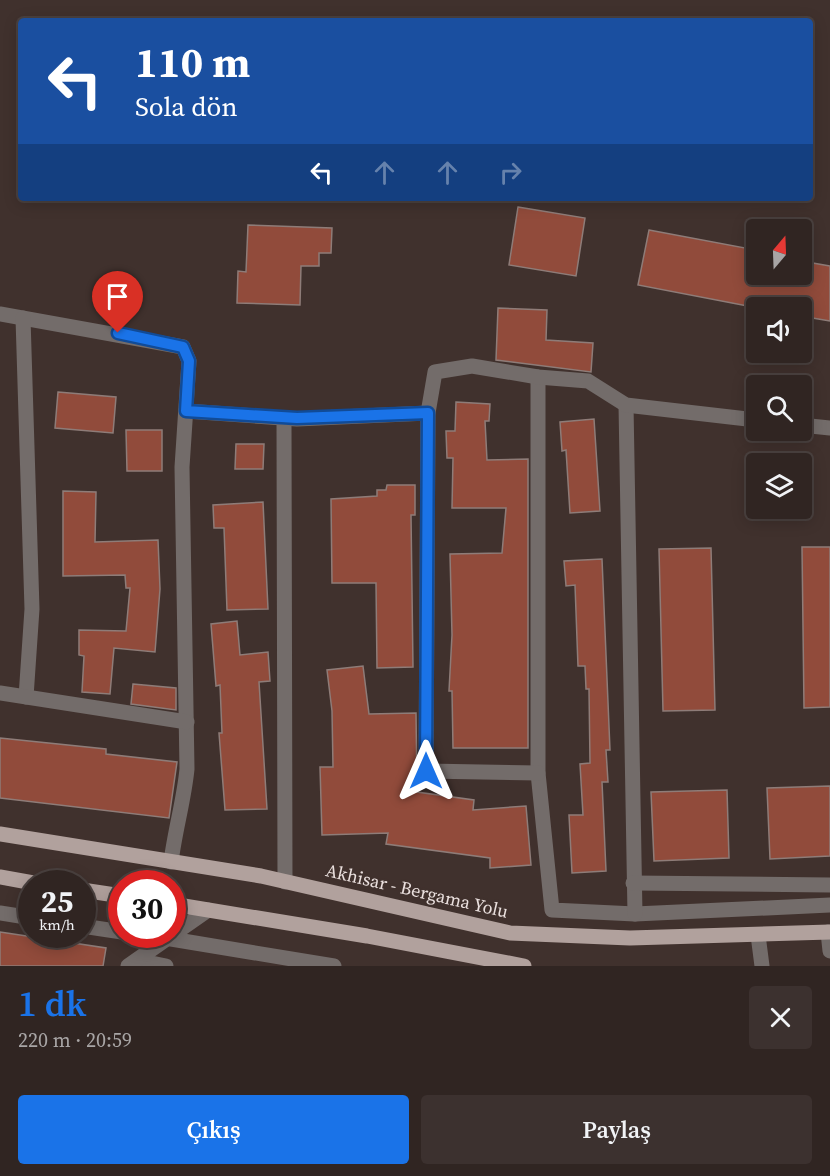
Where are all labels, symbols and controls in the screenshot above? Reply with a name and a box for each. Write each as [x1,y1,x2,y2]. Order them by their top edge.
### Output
text: 110 m [135,33,250,91]
icon: left [36,42,114,120]
text: Sola dön [135,88,238,125]
icon: left [305,156,338,189]
icon: ahead [368,156,401,189]
icon: ahead [431,156,464,189]
icon: right [494,156,527,189]
north arrow [746,219,812,285]
map controls [746,219,812,519]
pin [92,271,143,333]
icon: arrive [101,280,134,313]
button: sound [746,297,812,363]
button: search [746,375,812,441]
button: layers [746,453,812,519]
position arrow [394,739,458,803]
street label: Akhisar - Bergama Yolu [323,857,511,924]
speed limit sign: 30 [108,870,186,948]
text: 25 [41,881,73,922]
text: km/h [39,914,75,935]
text: 1 dk [18,979,86,1028]
button: close [749,986,812,1049]
text: 220 m · 20:59 [18,1026,132,1054]
button: Çıkış [18,1095,409,1164]
button: Paylaş [421,1095,812,1164]

